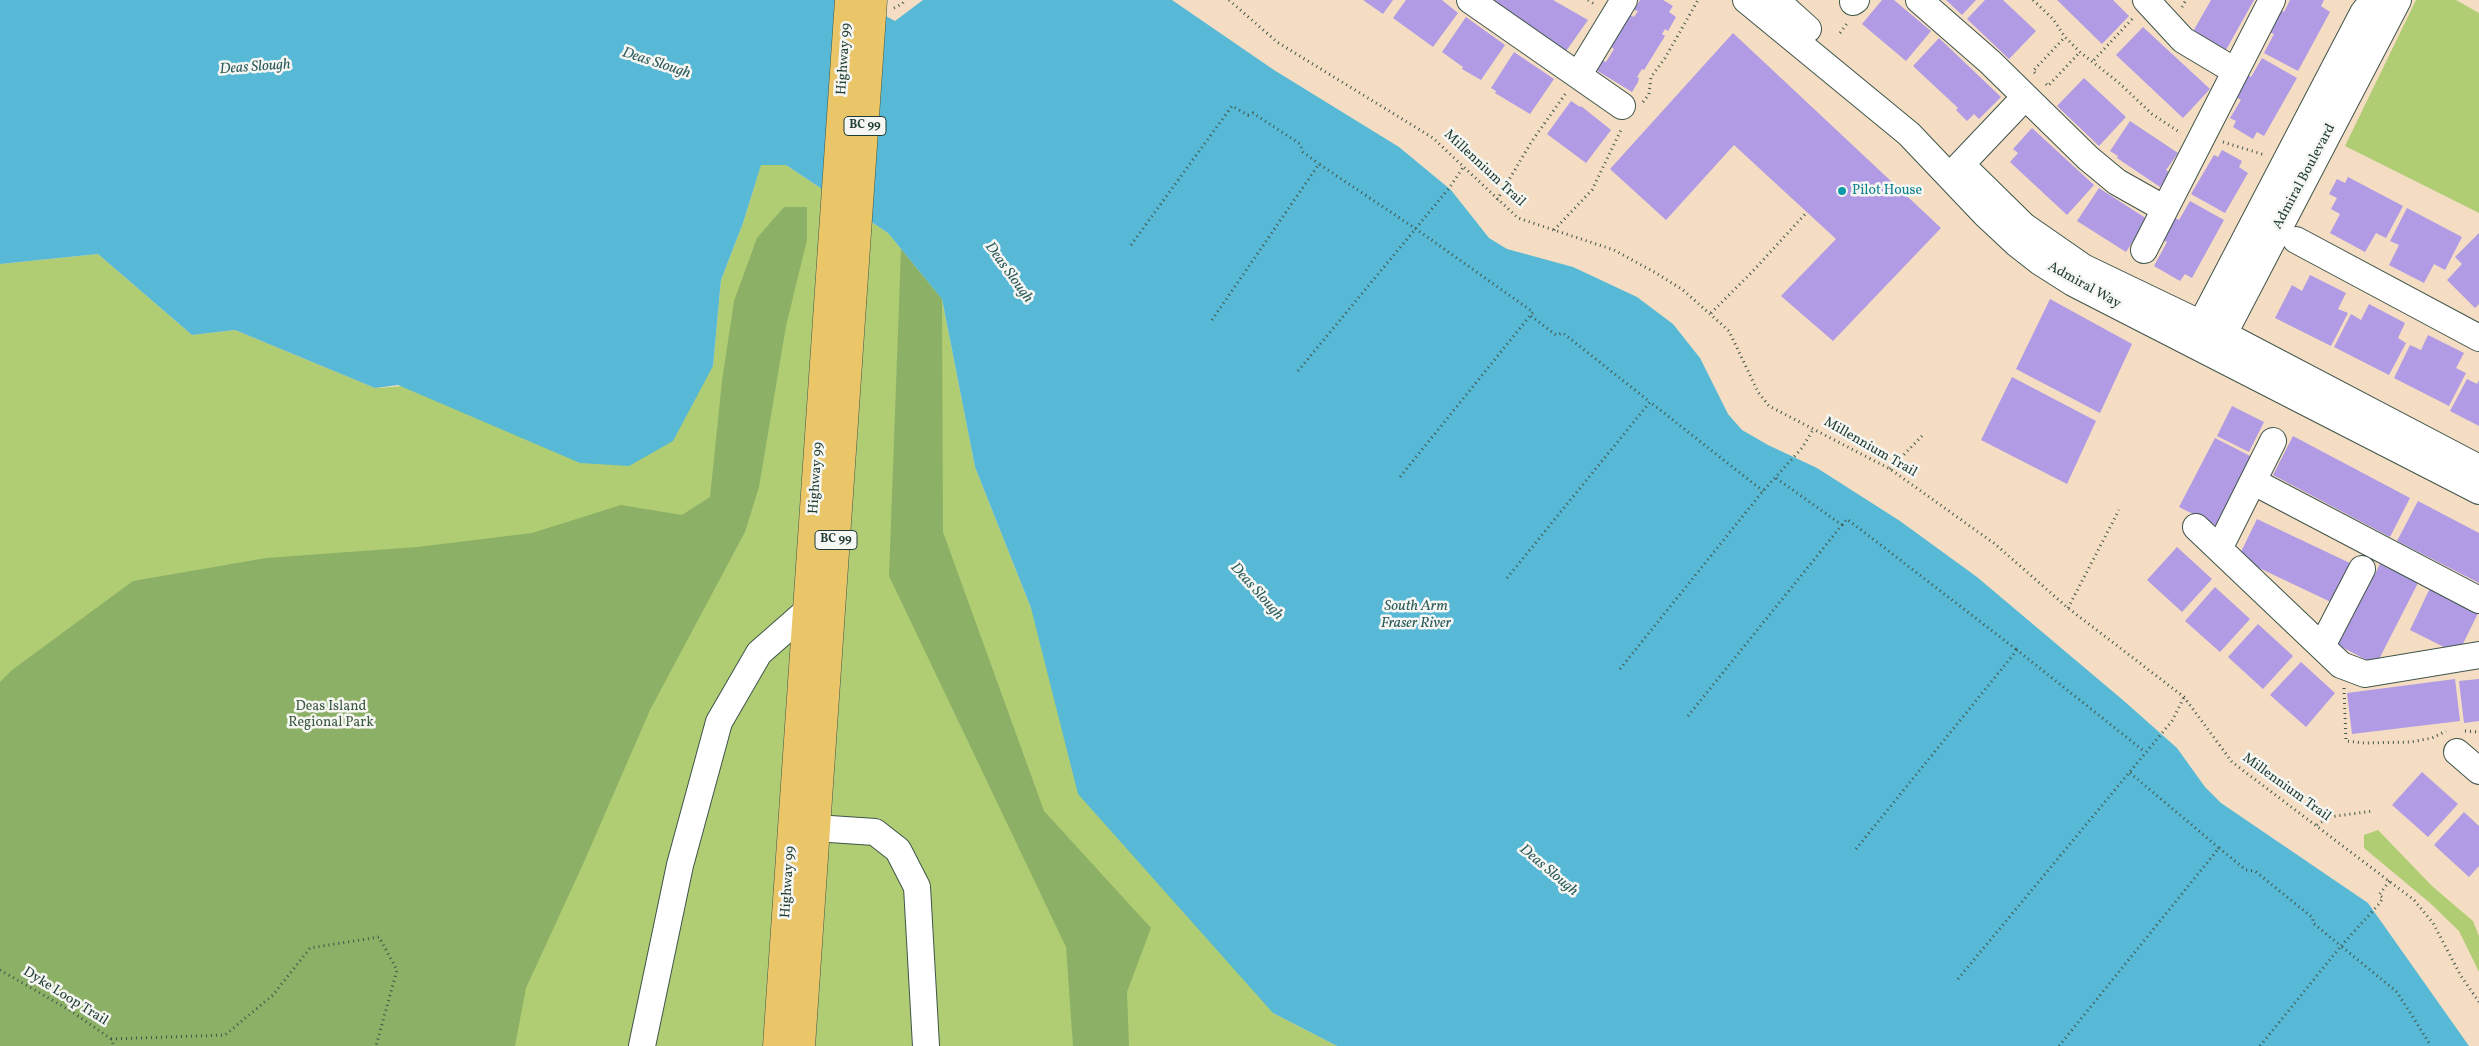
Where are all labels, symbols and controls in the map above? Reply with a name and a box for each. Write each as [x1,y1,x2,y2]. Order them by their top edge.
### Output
street label: Highway 99 [834,22,856,96]
water label: Deas Slough [619,44,693,84]
water label: Deas Slough [219,57,291,79]
road number: BC 99 [844,116,886,136]
street label: Admiral Boulevard [2270,122,2340,232]
street label: Millennium Trail [1440,127,1528,211]
place label: Pilot House [1852,183,1922,199]
marker: Pilot House [1836,185,1848,197]
water label: Deas Slough [980,239,1036,307]
street label: Admiral Way [2044,259,2124,313]
street label: Millennium Trail [1820,414,1920,482]
street label: Highway 99 [806,441,828,515]
road number: BC 99 [815,530,857,550]
water label: Deas Slough [1226,560,1286,624]
water label: South Arm Fraser River [1381,598,1451,633]
park label: Deas Island Regional Park [288,699,374,732]
street label: Millennium Trail [2239,750,2333,826]
water label: Deas Slough [1515,841,1581,901]
street label: Highway 99 [778,845,800,919]
street label: Dyke Loop Trail [19,964,111,1030]

